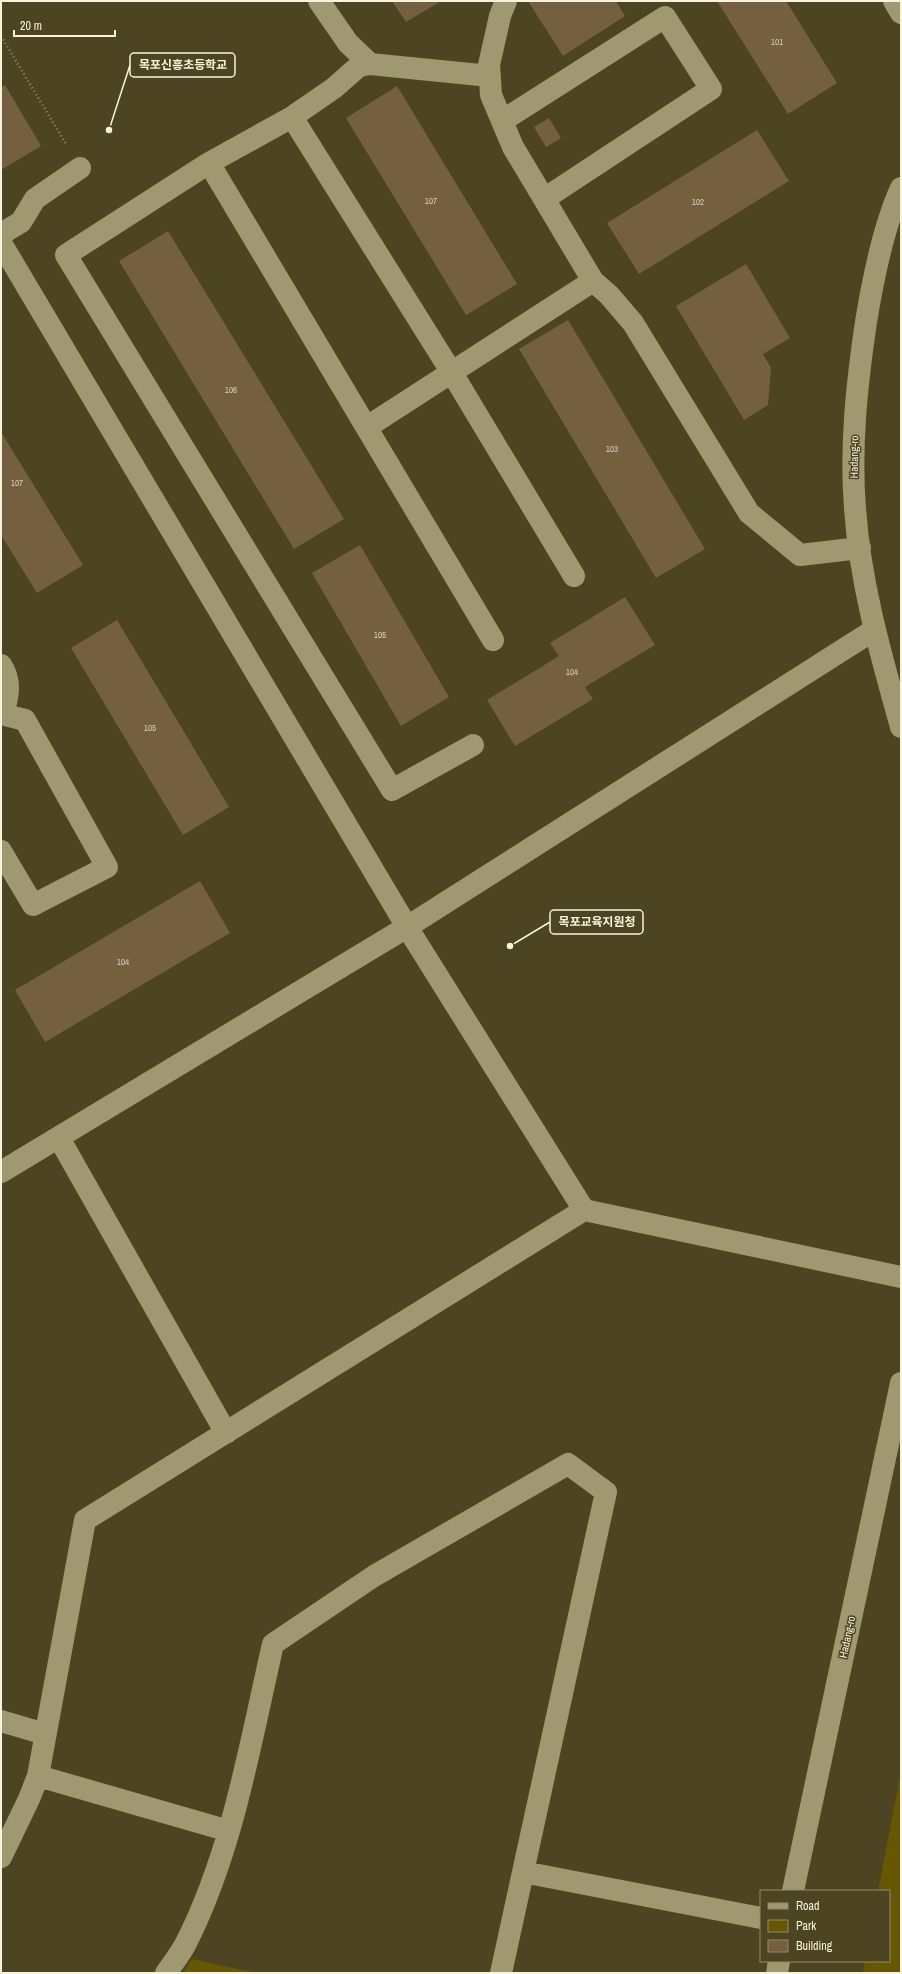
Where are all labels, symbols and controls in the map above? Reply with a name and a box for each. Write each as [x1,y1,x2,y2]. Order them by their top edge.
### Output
scale bar [14,12,115,38]
text: 20 m [20,18,42,34]
house number: 101 [771,36,783,48]
callout: 목포신흥초등학교 [130,53,235,77]
text: 목포신흥초등학교 [139,57,227,73]
house number: 107 [425,195,437,207]
house number: 102 [692,196,704,208]
house number: 106 [225,384,237,396]
street label: Hadang-ro [847,436,861,478]
house number: 103 [606,443,618,455]
house number: 107 [11,477,23,489]
house number: 105 [374,629,386,641]
house number: 104 [566,666,578,678]
house number: 105 [144,722,156,734]
callout: 목포교육지원청 [550,910,643,934]
text: 목포교육지원청 [558,914,636,930]
house number: 104 [117,956,129,968]
street label: Hadang-ro [836,1615,858,1659]
legend [760,1890,890,1962]
text: Road [796,1898,820,1914]
text: Park [796,1918,816,1934]
text: Building [796,1938,833,1954]

